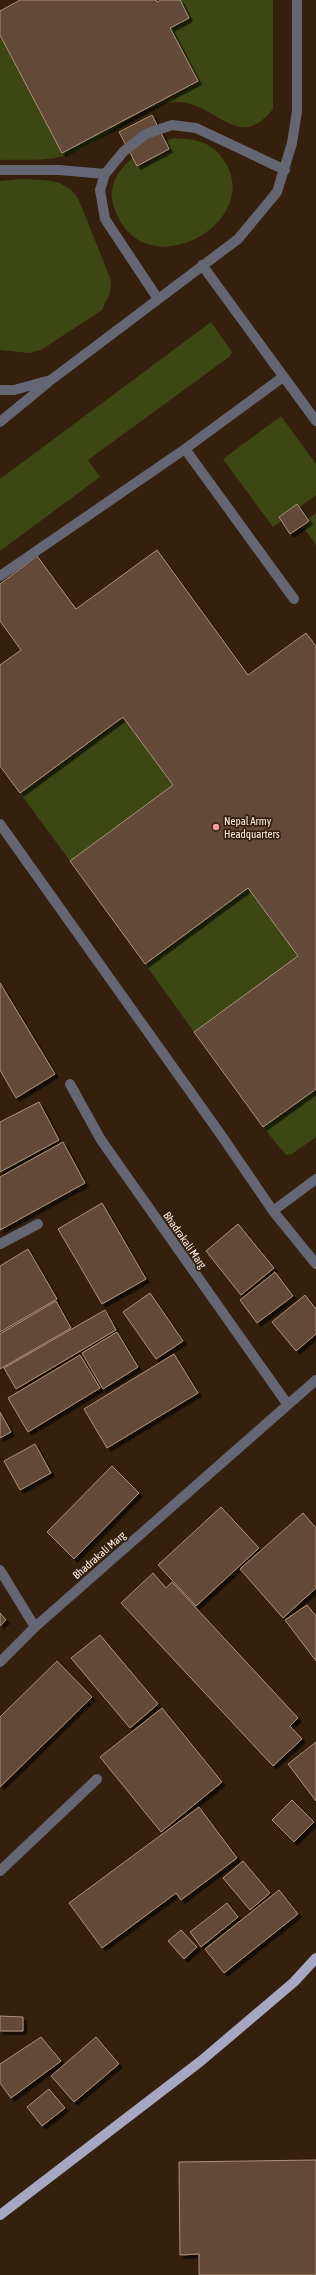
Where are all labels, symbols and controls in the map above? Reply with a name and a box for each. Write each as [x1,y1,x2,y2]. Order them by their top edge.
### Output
place label: Nepal Army Headquarters [224,815,280,840]
marker: Nepal Army Headquarters [211,822,221,832]
street label: Bhadrakali Marg [161,1210,209,1271]
street label: Bhadrakali Marg [70,1529,128,1581]

